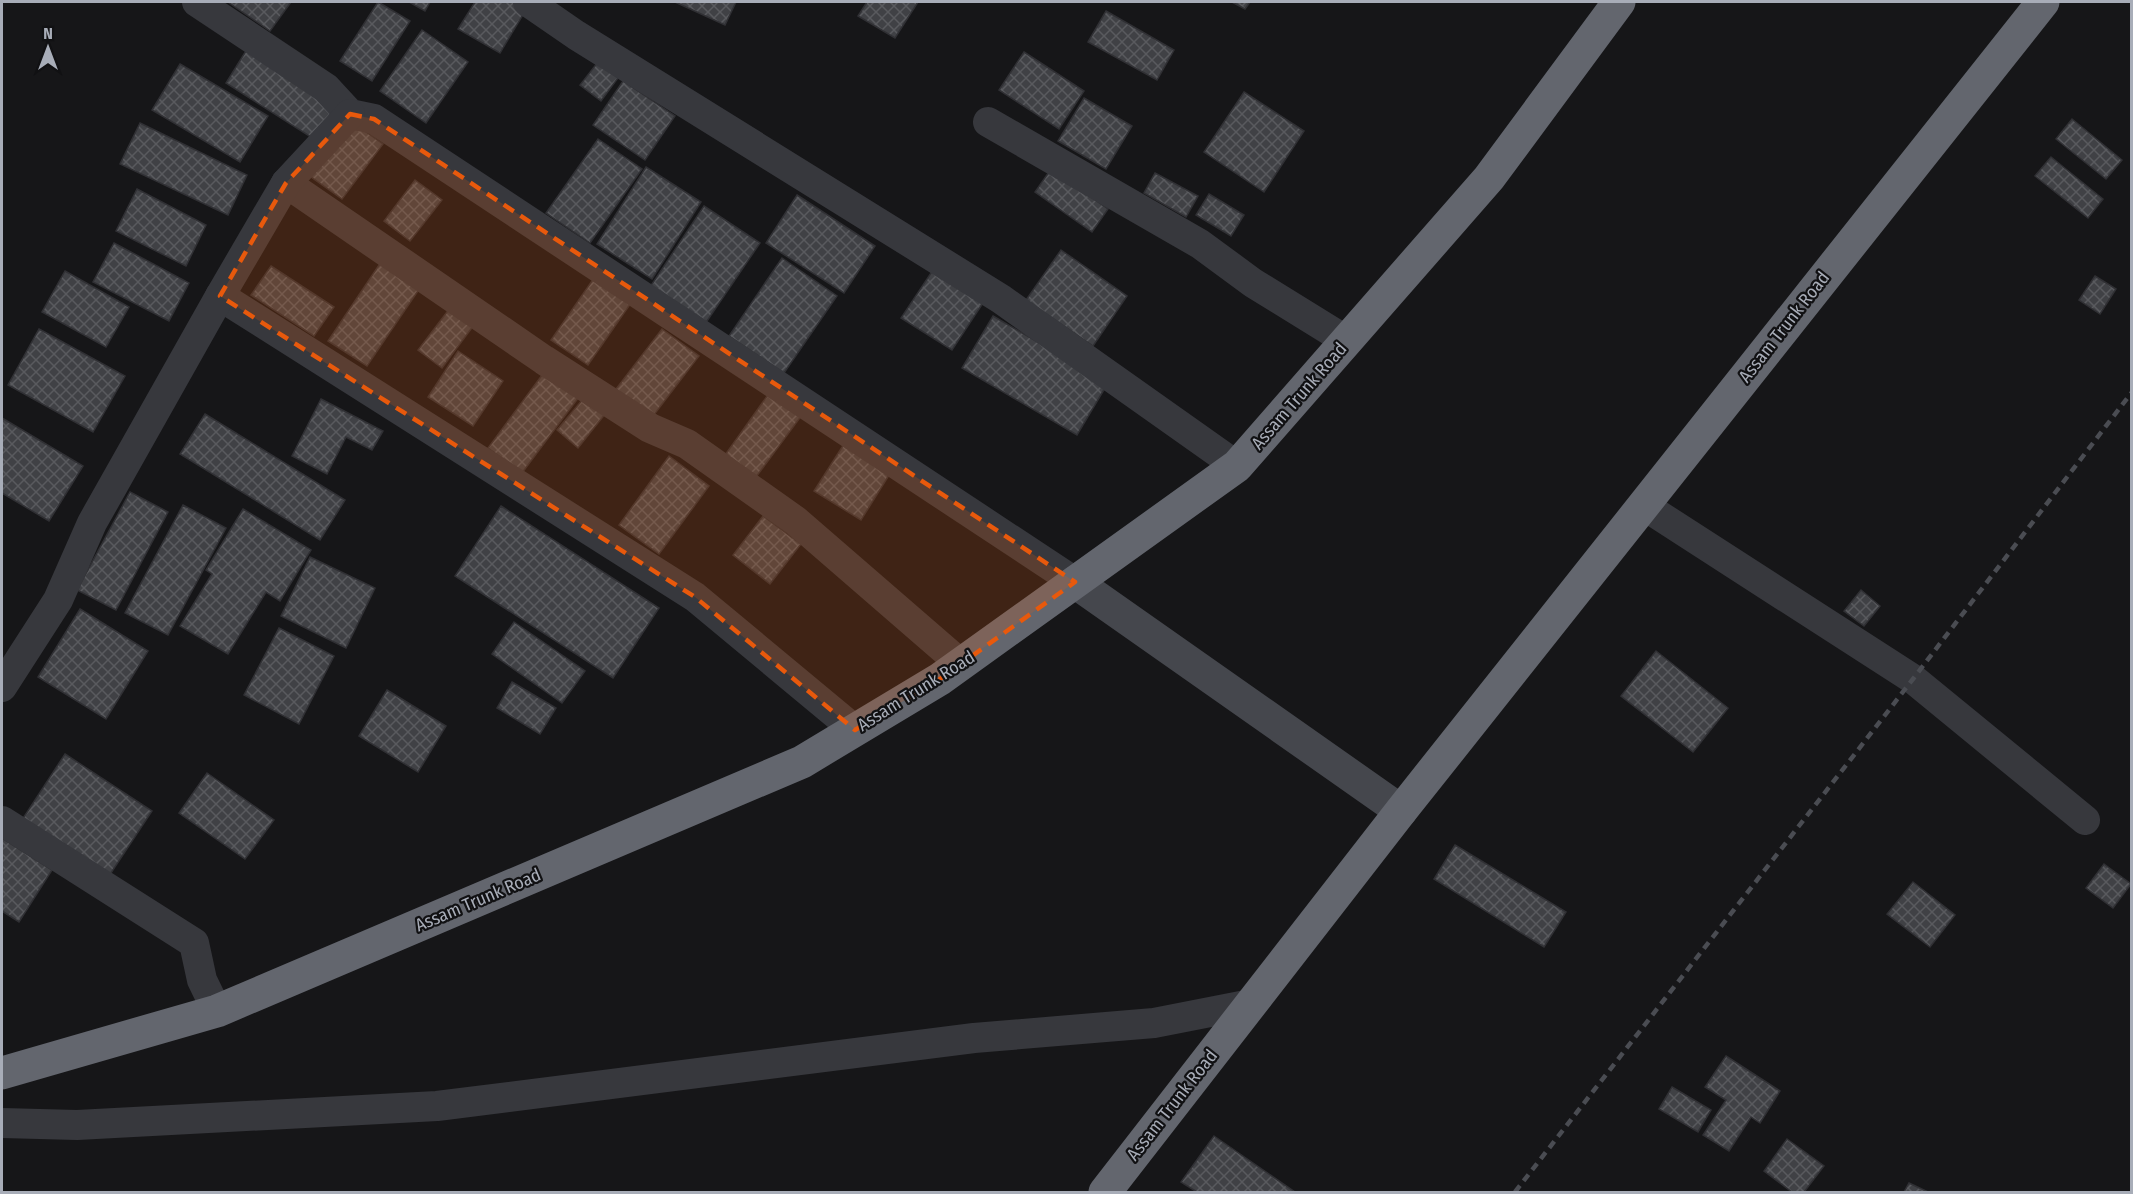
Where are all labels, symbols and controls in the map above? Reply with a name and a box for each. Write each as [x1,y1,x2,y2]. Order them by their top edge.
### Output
north arrow [18,18,78,78]
text: N [43,24,53,43]
street label: Assam Trunk Road [1734,267,1834,387]
street label: Assam Trunk Road [1247,338,1351,454]
street label: Assam Trunk Road [853,646,979,736]
street label: Assam Trunk Road [412,864,544,936]
street label: Assam Trunk Road [1122,1045,1222,1165]

